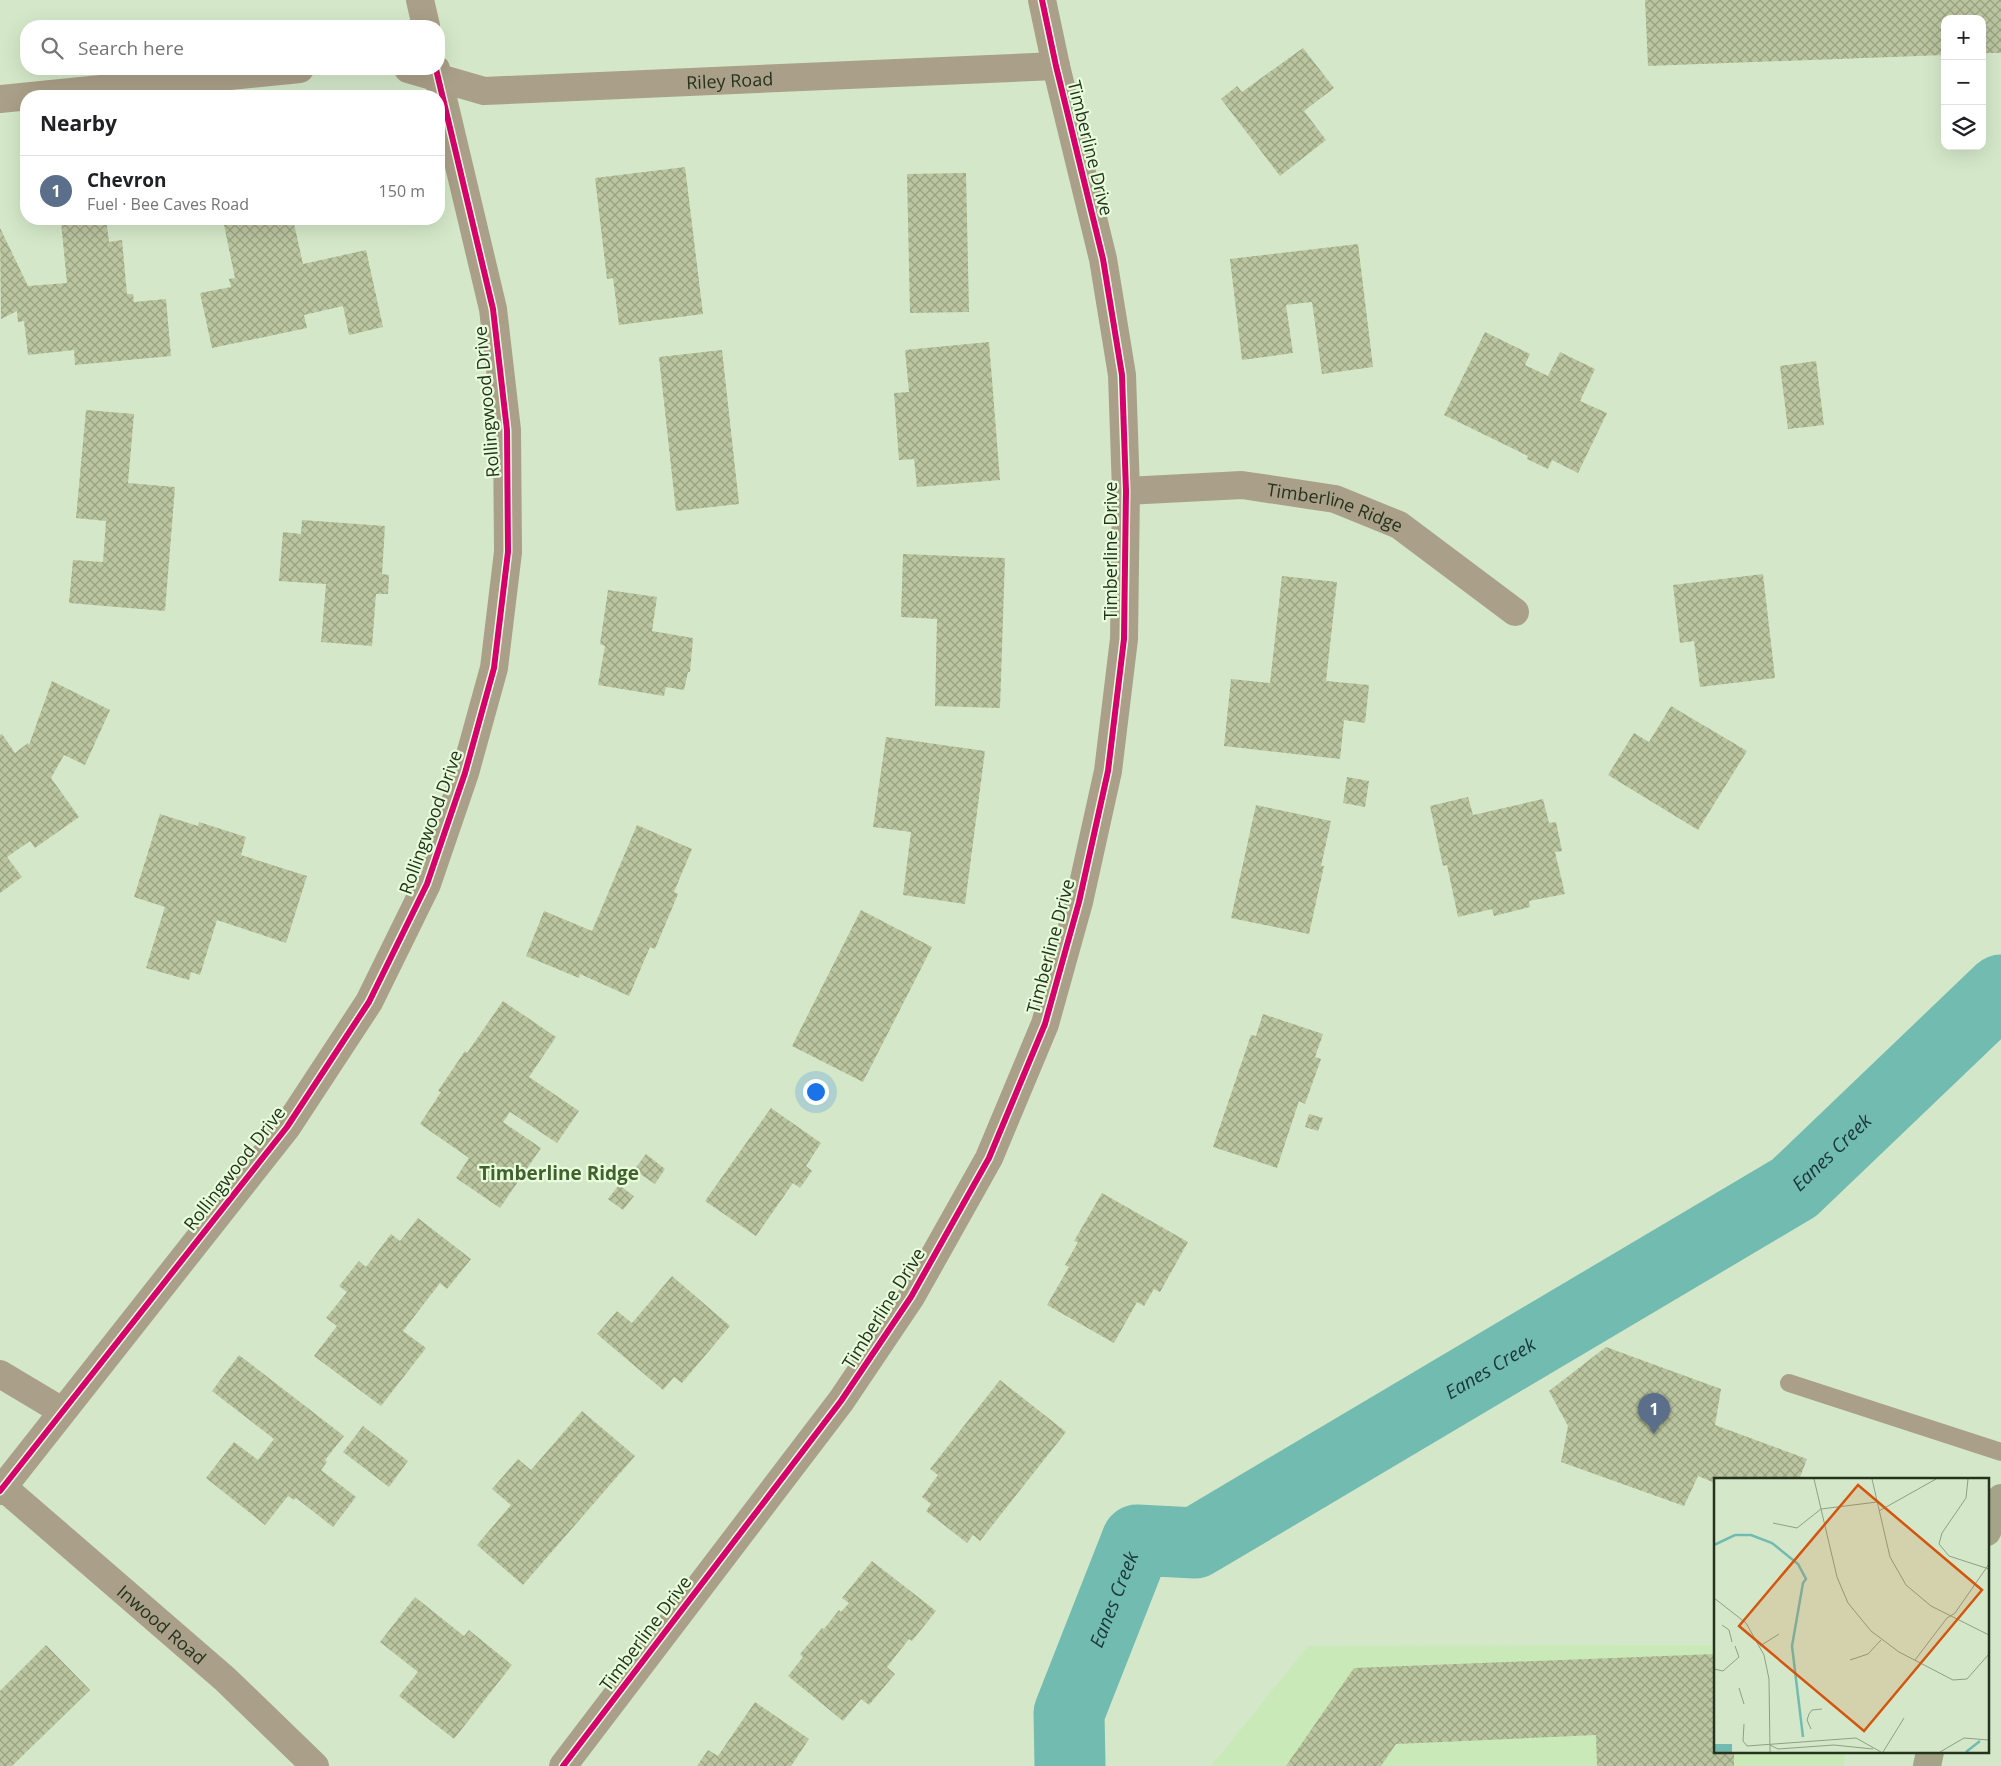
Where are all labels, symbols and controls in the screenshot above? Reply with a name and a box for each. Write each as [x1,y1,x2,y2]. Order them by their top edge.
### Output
map controls [1941,15,1986,150]
button: + [1941,15,1986,60]
search box [20,20,445,75]
icon: search [38,34,66,62]
text: Search here [78,35,184,61]
button: − [1941,60,1986,105]
street label: Riley Road [686,66,774,94]
street label: Timberline Drive [1063,78,1119,218]
button: layers [1941,105,1986,150]
text: Nearby [40,109,117,137]
text: Chevron [87,167,167,193]
text: 1 [51,180,61,202]
text: 150 m [379,180,425,202]
text: Fuel · Bee Caves Road [87,193,249,215]
street label: Rollingwood Drive [467,325,505,479]
street label: Timberline Ridge [1265,477,1407,537]
street label: Timberline Drive [1098,482,1122,620]
street label: Rollingwood Drive [393,747,467,897]
street label: Timberline Drive [1020,876,1080,1016]
your location [803,1079,829,1105]
street label: Rollingwood Drive [178,1101,290,1235]
water label: Eanes Creek [1786,1107,1877,1197]
district label: Timberline Ridge [479,1160,639,1186]
street label: Timberline Drive [836,1243,930,1373]
water label: Eanes Creek [1440,1331,1541,1405]
pin: 1 [1638,1393,1670,1434]
inset map [1714,1478,1988,1754]
water label: Eanes Creek [1083,1547,1144,1651]
street label: Timberline Drive [594,1570,696,1696]
street label: Inwood Road [112,1579,211,1670]

